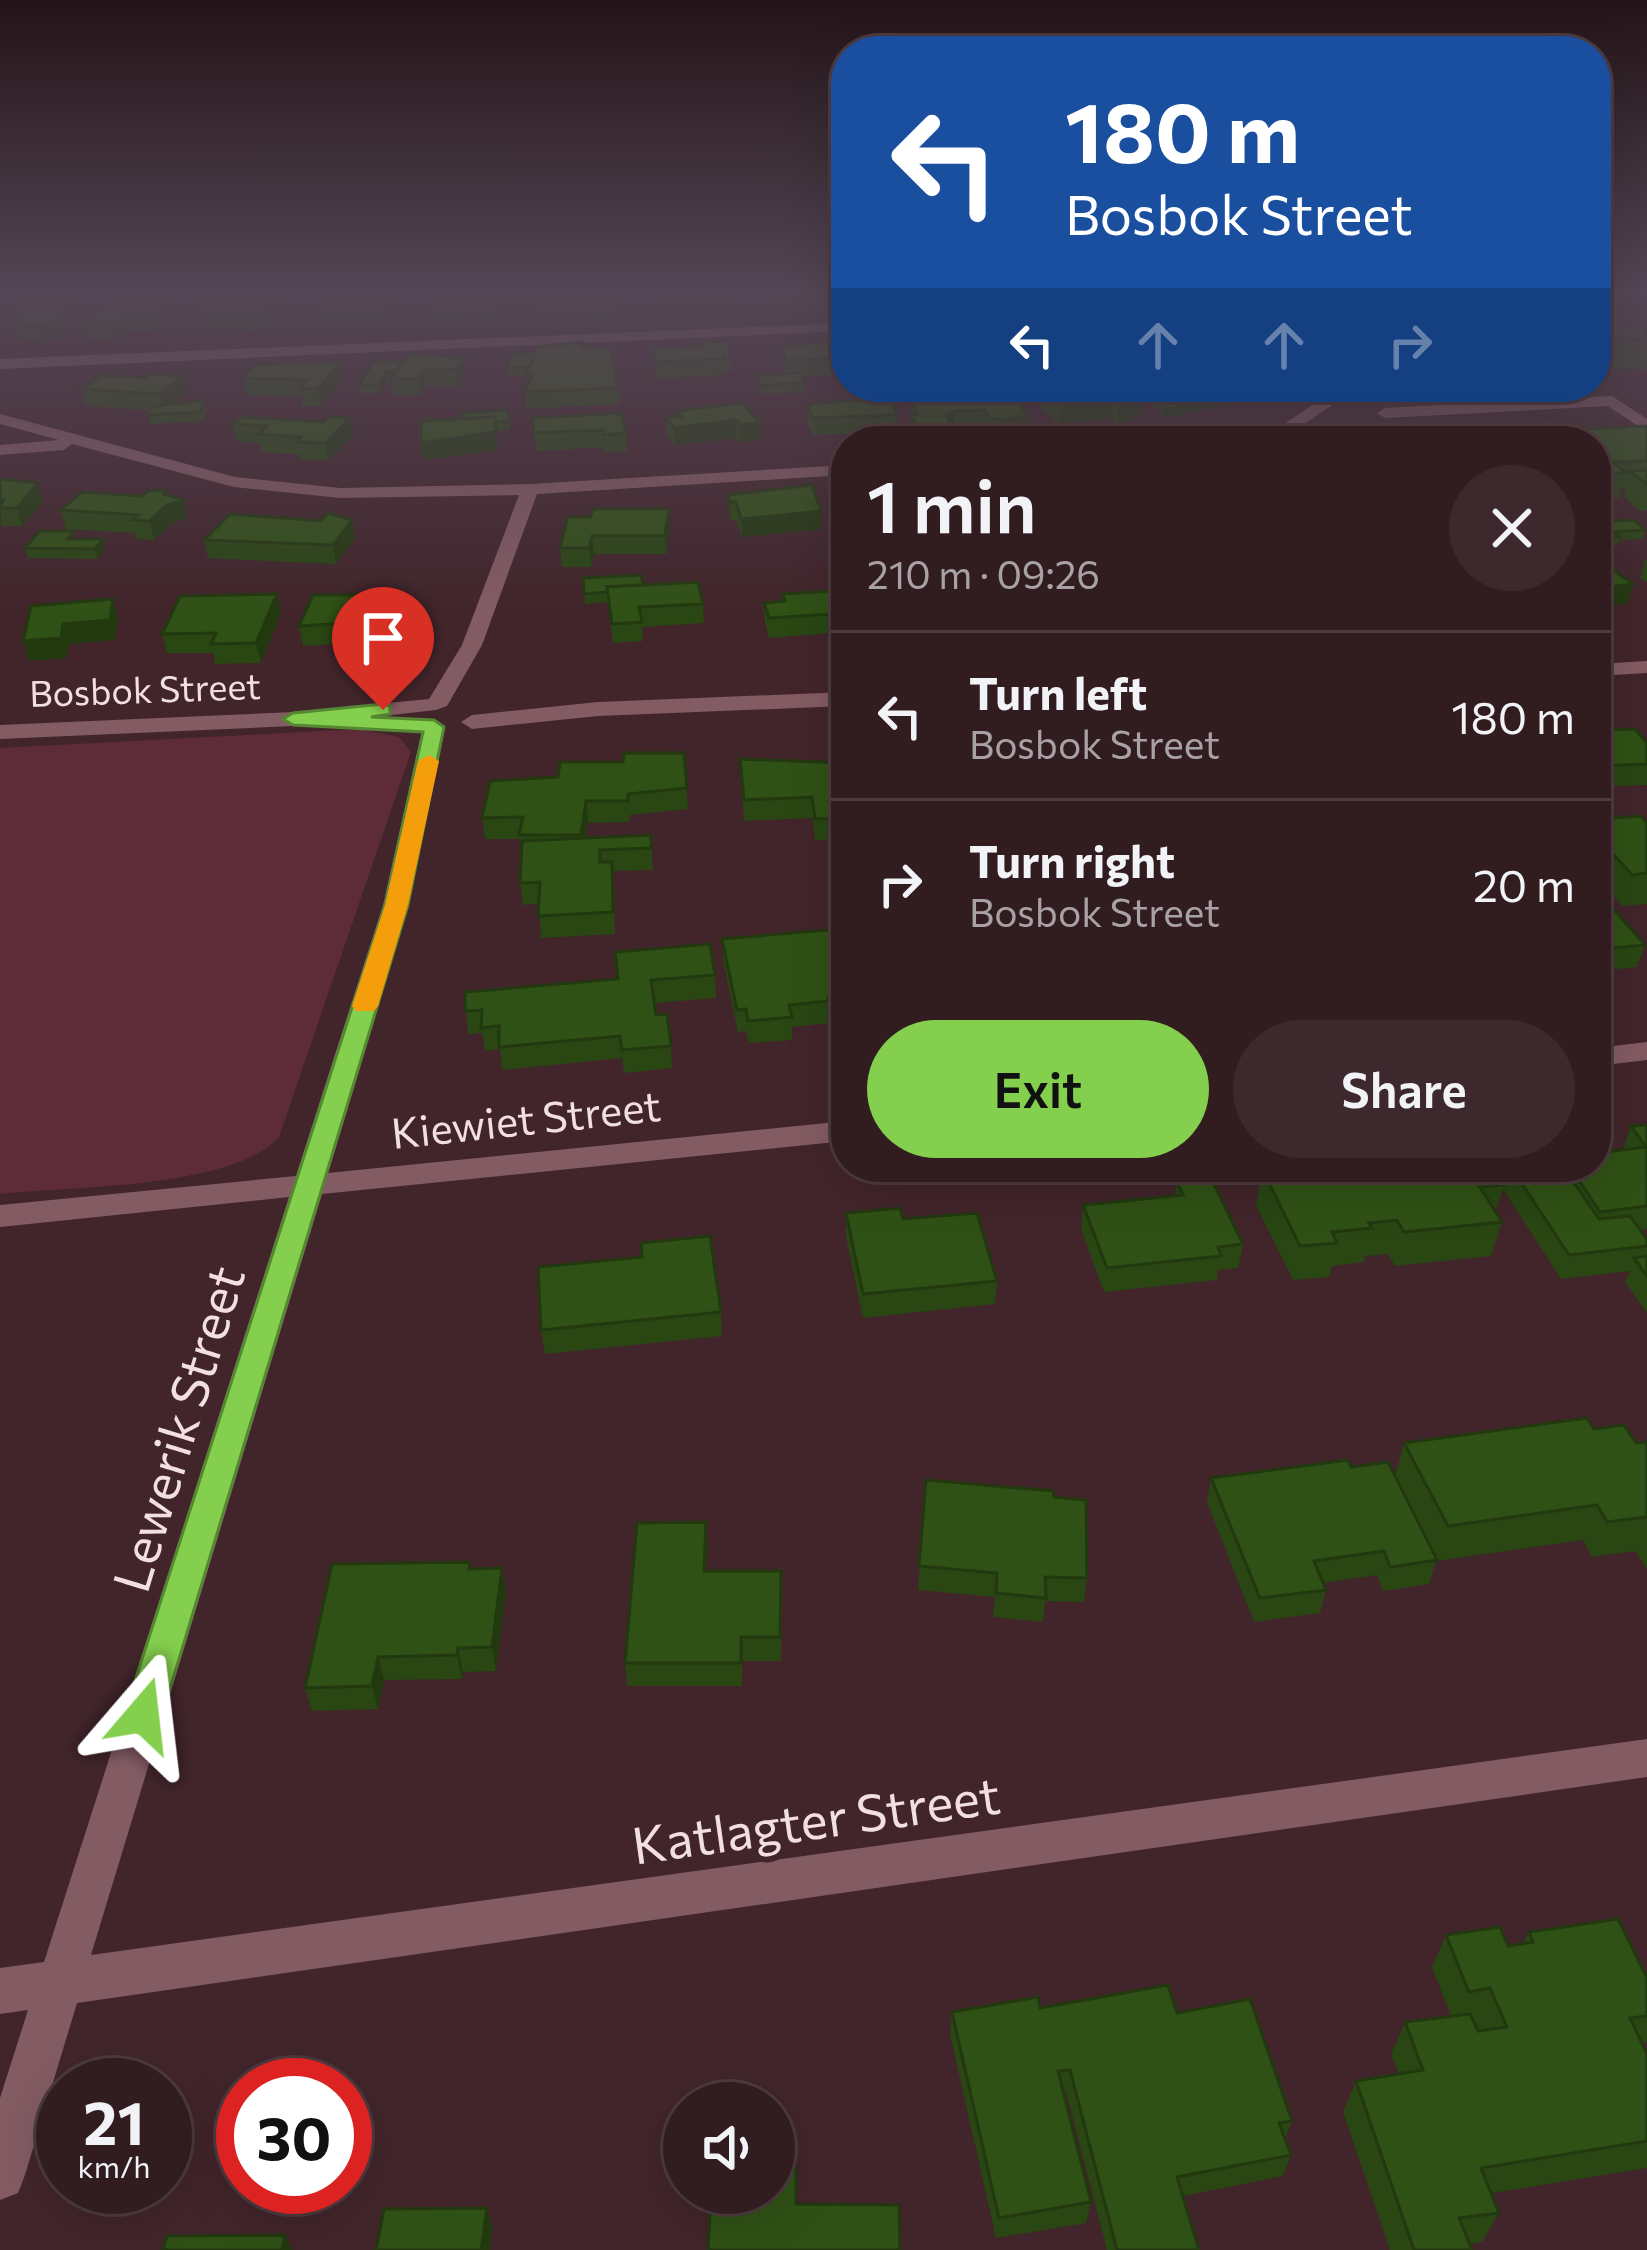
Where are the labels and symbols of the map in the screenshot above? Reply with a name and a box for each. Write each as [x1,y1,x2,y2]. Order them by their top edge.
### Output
pin [332,587,434,710]
street label: Bosbok Street [28,662,261,714]
street label: Kiewiet Street [388,1078,663,1158]
street label: Lewerik Street [97,1258,256,1599]
position arrow [80,1652,206,1778]
street label: Katlagter Street [628,1762,1004,1876]
speed limit sign: 30 [216,2058,372,2214]

